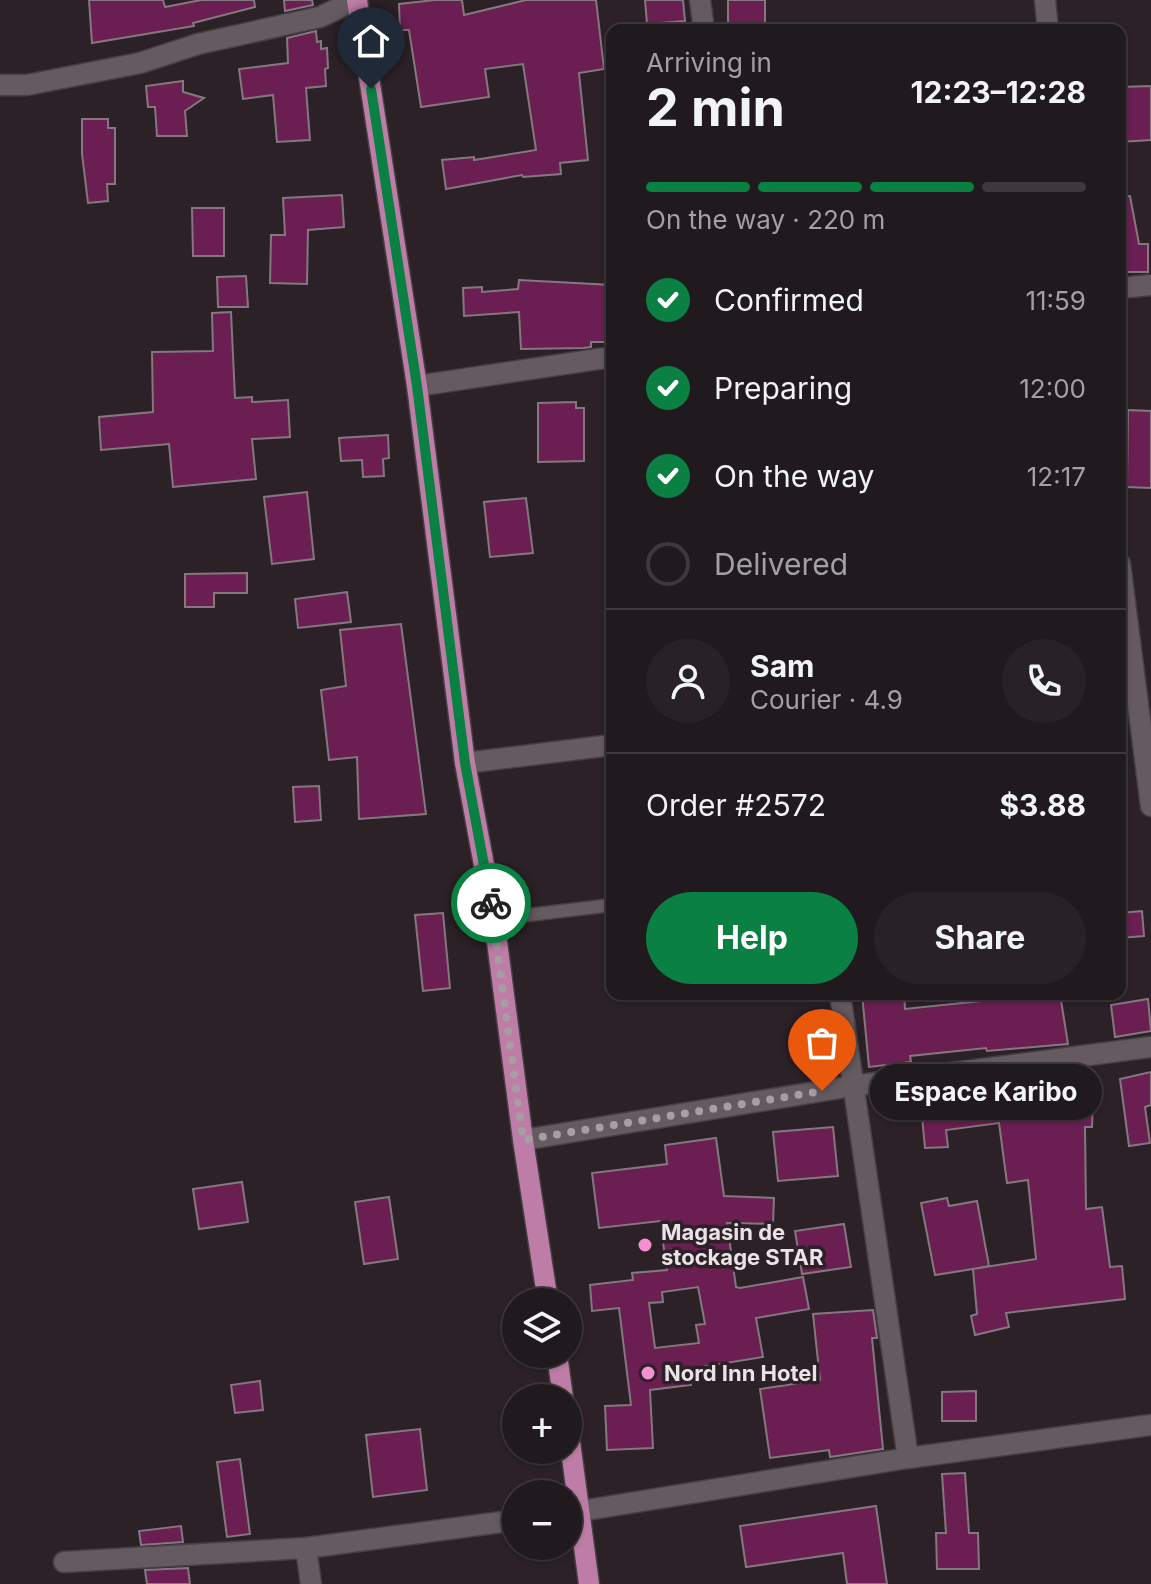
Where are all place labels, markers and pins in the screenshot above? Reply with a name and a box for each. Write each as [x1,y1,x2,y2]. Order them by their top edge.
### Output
pin [337,7,405,89]
pin [788,1009,856,1091]
callout: Espace Karibo [870,1063,1102,1119]
place label: Magasin de stockage STAR [661,1219,823,1270]
marker: Magasin de stockage STAR [636,1236,654,1254]
place label: Nord Inn Hotel [664,1360,817,1386]
marker: Nord Inn Hotel [639,1364,657,1382]

